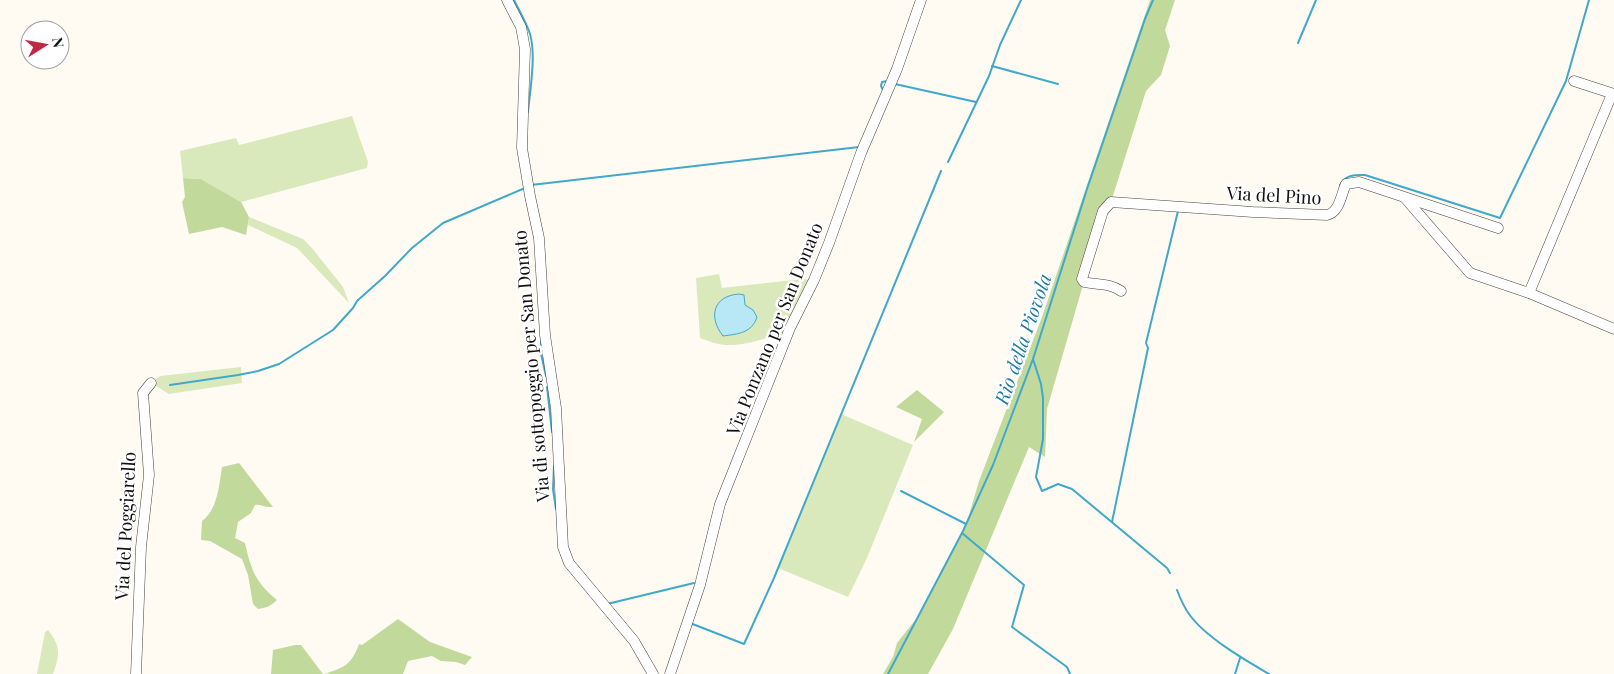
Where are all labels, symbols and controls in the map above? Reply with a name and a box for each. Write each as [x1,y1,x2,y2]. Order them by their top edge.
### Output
north arrow [20,20,70,70]
text: N [48,36,69,49]
street label: Via del Pino [1225,180,1322,209]
street label: Via Ponzano per San Donato [720,219,828,439]
street label: Via di sottopoggio per San Donato [507,229,555,504]
water label: Rio della Piovola [987,270,1057,409]
street label: Via del Poggiarello [109,451,141,602]

